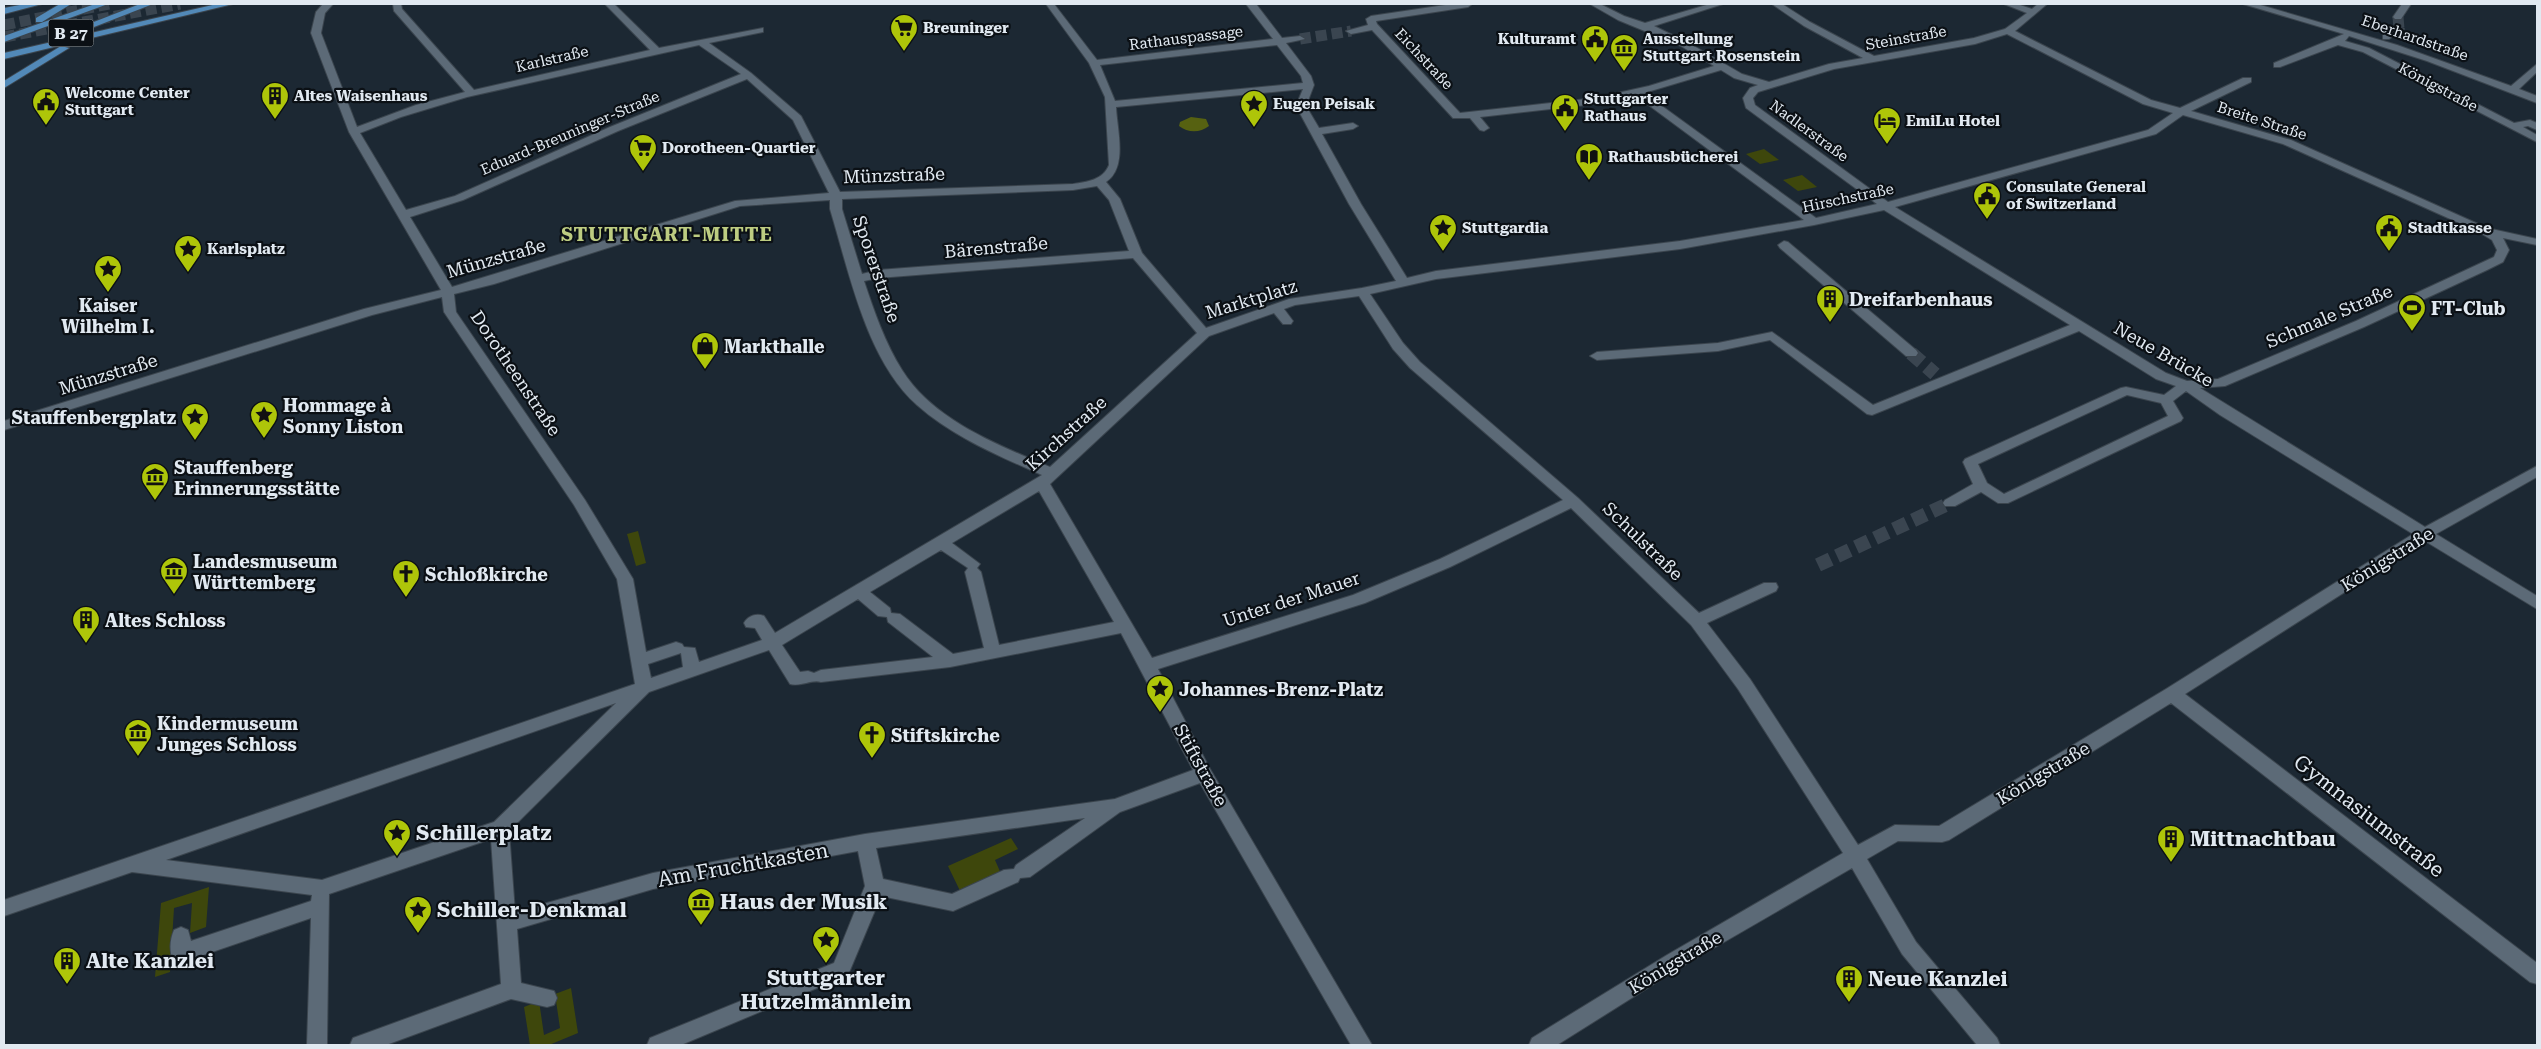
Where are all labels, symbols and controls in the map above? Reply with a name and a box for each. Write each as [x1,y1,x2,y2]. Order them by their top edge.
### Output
street label: Eberhardstraße [2359,11,2471,65]
supermarket icon: Breuninger [889,13,919,52]
road number: B 27 [48,19,94,46]
place label: Breuninger [923,19,1009,37]
street label: Rathauspassage [1128,22,1244,54]
street label: Steinstraße [1864,22,1948,54]
public building icon: Kulturamt [1580,24,1610,63]
street label: Eichstraße [1391,25,1457,93]
place label: Kulturamt [1498,30,1576,48]
place label: Ausstellung Stuttgart Rosenstein [1643,30,1800,65]
museum icon: Ausstellung Stuttgart Rosenstein [1609,33,1639,72]
street label: Karlstraße [514,42,590,76]
street label: Königstraße [2395,59,2481,115]
building icon: Altes Waisenhaus [260,81,290,120]
place label: Welcome Center Stuttgart [65,84,190,119]
public building icon: Welcome Center Stuttgart [31,87,61,126]
place label: Altes Waisenhaus [294,87,428,105]
street label: Eduard-Breuninger-Straße [478,87,662,179]
place icon: Eugen Peisak [1239,89,1269,128]
place label: Stuttgarter Rathaus [1584,90,1669,125]
public building icon: Stuttgarter Rathaus [1550,93,1580,132]
place label: Eugen Peisak [1273,95,1376,113]
street label: Nadlerstraße [1766,96,1852,166]
street label: Breite Straße [2215,98,2309,144]
hotel icon: EmiLu Hotel [1872,106,1902,145]
place label: EmiLu Hotel [1906,112,2000,130]
supermarket icon: Dorotheen-Quartier [628,133,658,172]
place label: Dorotheen-Quartier [662,139,816,157]
library icon: Rathausbücherei [1574,142,1604,181]
place label: Rathausbücherei [1608,148,1738,166]
street label: Münzstraße [843,163,945,187]
place label: Consulate General of Switzerland [2006,178,2146,213]
street label: Hirschstraße [1801,180,1895,216]
public building icon: Consulate General of Switzerland [1972,181,2002,220]
street label: Sporerstraße [849,213,905,325]
place icon: Stuttgardia [1428,213,1458,252]
public building icon: Stadtkasse [2374,213,2404,252]
place label: Stuttgardia [1462,219,1549,237]
place label: Stadtkasse [2408,219,2492,237]
district label: STUTTGART-MITTE [561,223,773,246]
street label: Bärenstraße [943,232,1049,262]
place icon: Karlsplatz [173,234,203,273]
street label: Münzstraße [444,234,548,282]
place label: Karlsplatz [207,240,285,258]
place icon: Kaiser Wilhelm I. [93,254,123,293]
street label: Marktplatz [1203,275,1300,323]
street label: Schmale Straße [2263,280,2395,352]
building icon: Dreifarbenhaus [1815,284,1845,323]
place label: Dreifarbenhaus [1849,289,1993,310]
sports icon: FT-Club [2397,293,2427,332]
place label: Kaiser Wilhelm I. [61,295,155,337]
place label: FT-Club [2431,298,2506,319]
street label: Dorotheenstraße [466,306,566,440]
street label: Neue Brücke [2111,317,2218,391]
shop icon: Markthalle [690,331,720,370]
place label: Markthalle [724,336,825,357]
street label: Münzstraße [56,349,160,399]
street label: Kirchstraße [1021,391,1111,475]
place label: Hommage à Sonny Liston [283,395,403,437]
place icon: Hommage à Sonny Liston [249,400,279,439]
place icon: Stauffenbergplatz [180,402,210,441]
place label: Stauffenbergplatz [12,407,176,428]
place label: Stauffenberg Erinnerungsstätte [174,457,340,499]
museum icon: Stauffenberg Erinnerungsstätte [140,462,170,501]
street label: Schulstraße [1599,498,1687,584]
street label: Königstraße [2337,522,2437,596]
place label: Landesmuseum Württemberg [193,551,338,593]
museum icon: Landesmuseum Württemberg [159,556,189,595]
church icon: Schloßkirche [391,559,421,598]
place label: Schloßkirche [425,564,548,585]
street label: Unter der Mauer [1220,567,1362,631]
building icon: Altes Schloss [71,605,101,644]
place label: Altes Schloss [105,610,226,631]
place icon: Johannes-Brenz-Platz [1145,674,1175,713]
place label: Johannes-Brenz-Platz [1179,679,1383,700]
place label: Kindermuseum Junges Schloss [157,713,299,755]
museum icon: Kindermuseum Junges Schloss [123,718,153,757]
church icon: Stiftskirche [857,720,887,759]
street label: Stiftstraße [1170,720,1232,810]
place label: Stiftskirche [891,725,1000,746]
street label: Königstraße [1993,737,2093,809]
street label: Gymnasiumstraße [2289,750,2449,882]
place icon: Schillerplatz [382,818,412,857]
place label: Schillerplatz [416,821,551,845]
building icon: Mittnachtbau [2156,824,2186,863]
place label: Mittnachtbau [2190,827,2336,851]
street label: Am Fruchtkasten [656,838,831,892]
museum icon: Haus der Musik [686,887,716,926]
place label: Haus der Musik [720,890,888,914]
place icon: Schiller-Denkmal [403,895,433,934]
place label: Schiller-Denkmal [437,898,627,922]
place icon: Stuttgarter Hutzelmännlein [811,925,841,964]
street label: Königstraße [1625,926,1725,998]
building icon: Alte Kanzlei [52,946,82,985]
place label: Alte Kanzlei [86,949,214,973]
building icon: Neue Kanzlei [1834,964,1864,1003]
place label: Stuttgarter Hutzelmännlein [741,966,911,1014]
place label: Neue Kanzlei [1868,967,2008,991]

